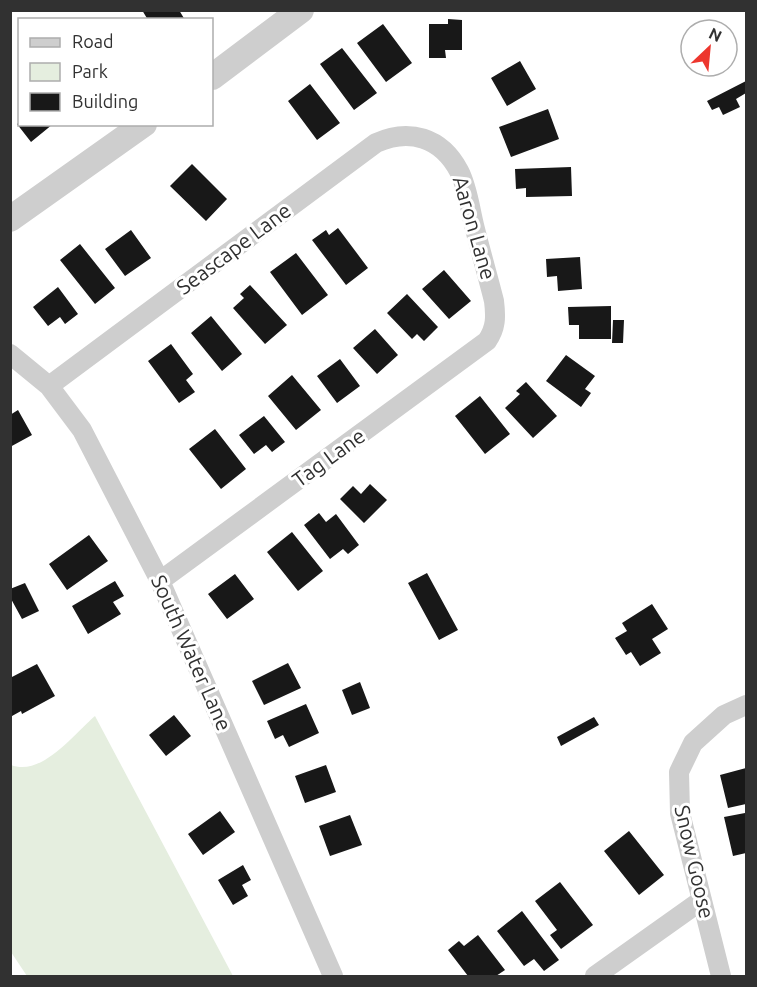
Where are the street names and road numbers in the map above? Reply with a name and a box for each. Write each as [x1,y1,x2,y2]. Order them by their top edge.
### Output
street label: Aaron Lane [449,173,501,282]
street label: Seascape Lane [172,197,295,299]
street label: Tag Lane [288,423,369,491]
street label: South Water Lane [147,571,237,734]
street label: Snow Goose [670,803,720,921]

